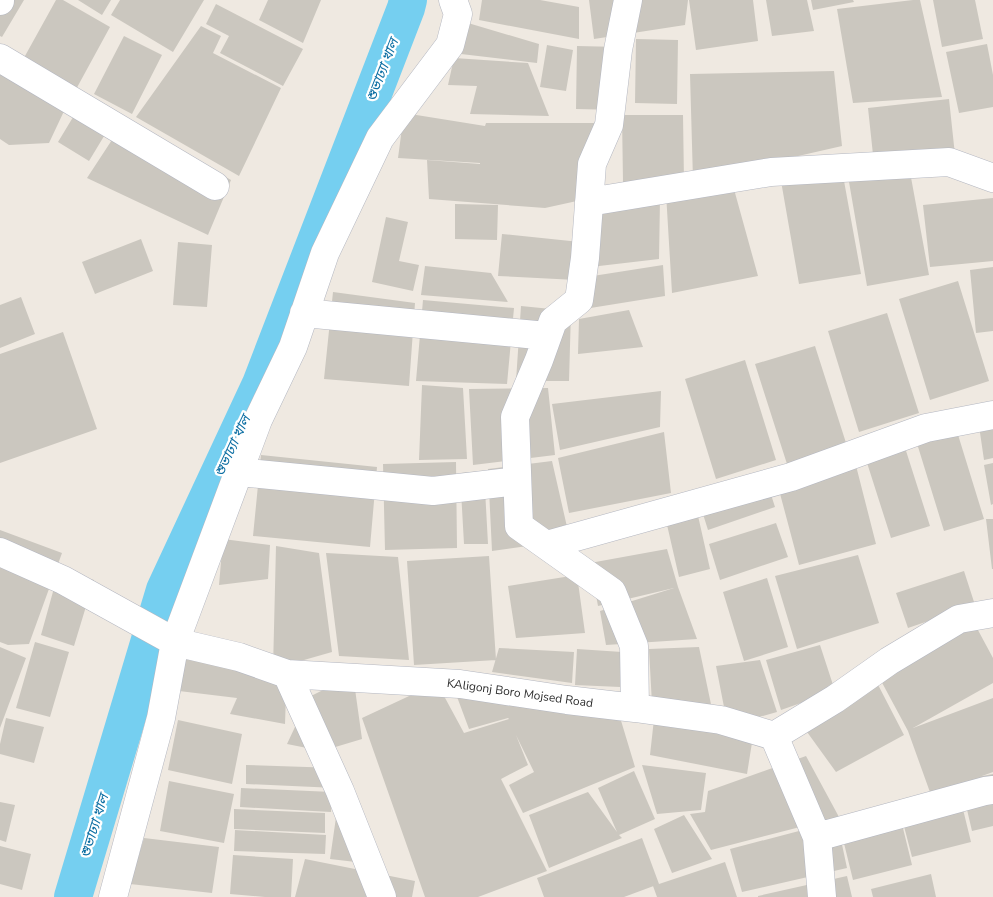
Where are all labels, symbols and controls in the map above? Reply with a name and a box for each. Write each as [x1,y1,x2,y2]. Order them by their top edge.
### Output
water label: শুভাঢ্যা খাল [362,33,404,104]
water label: শুভাঢ্যা খাল [210,410,256,480]
street label: KAligonj Boro Mojsed Road [446,675,594,711]
water label: শুভাঢ্যা খাল [76,789,114,861]

